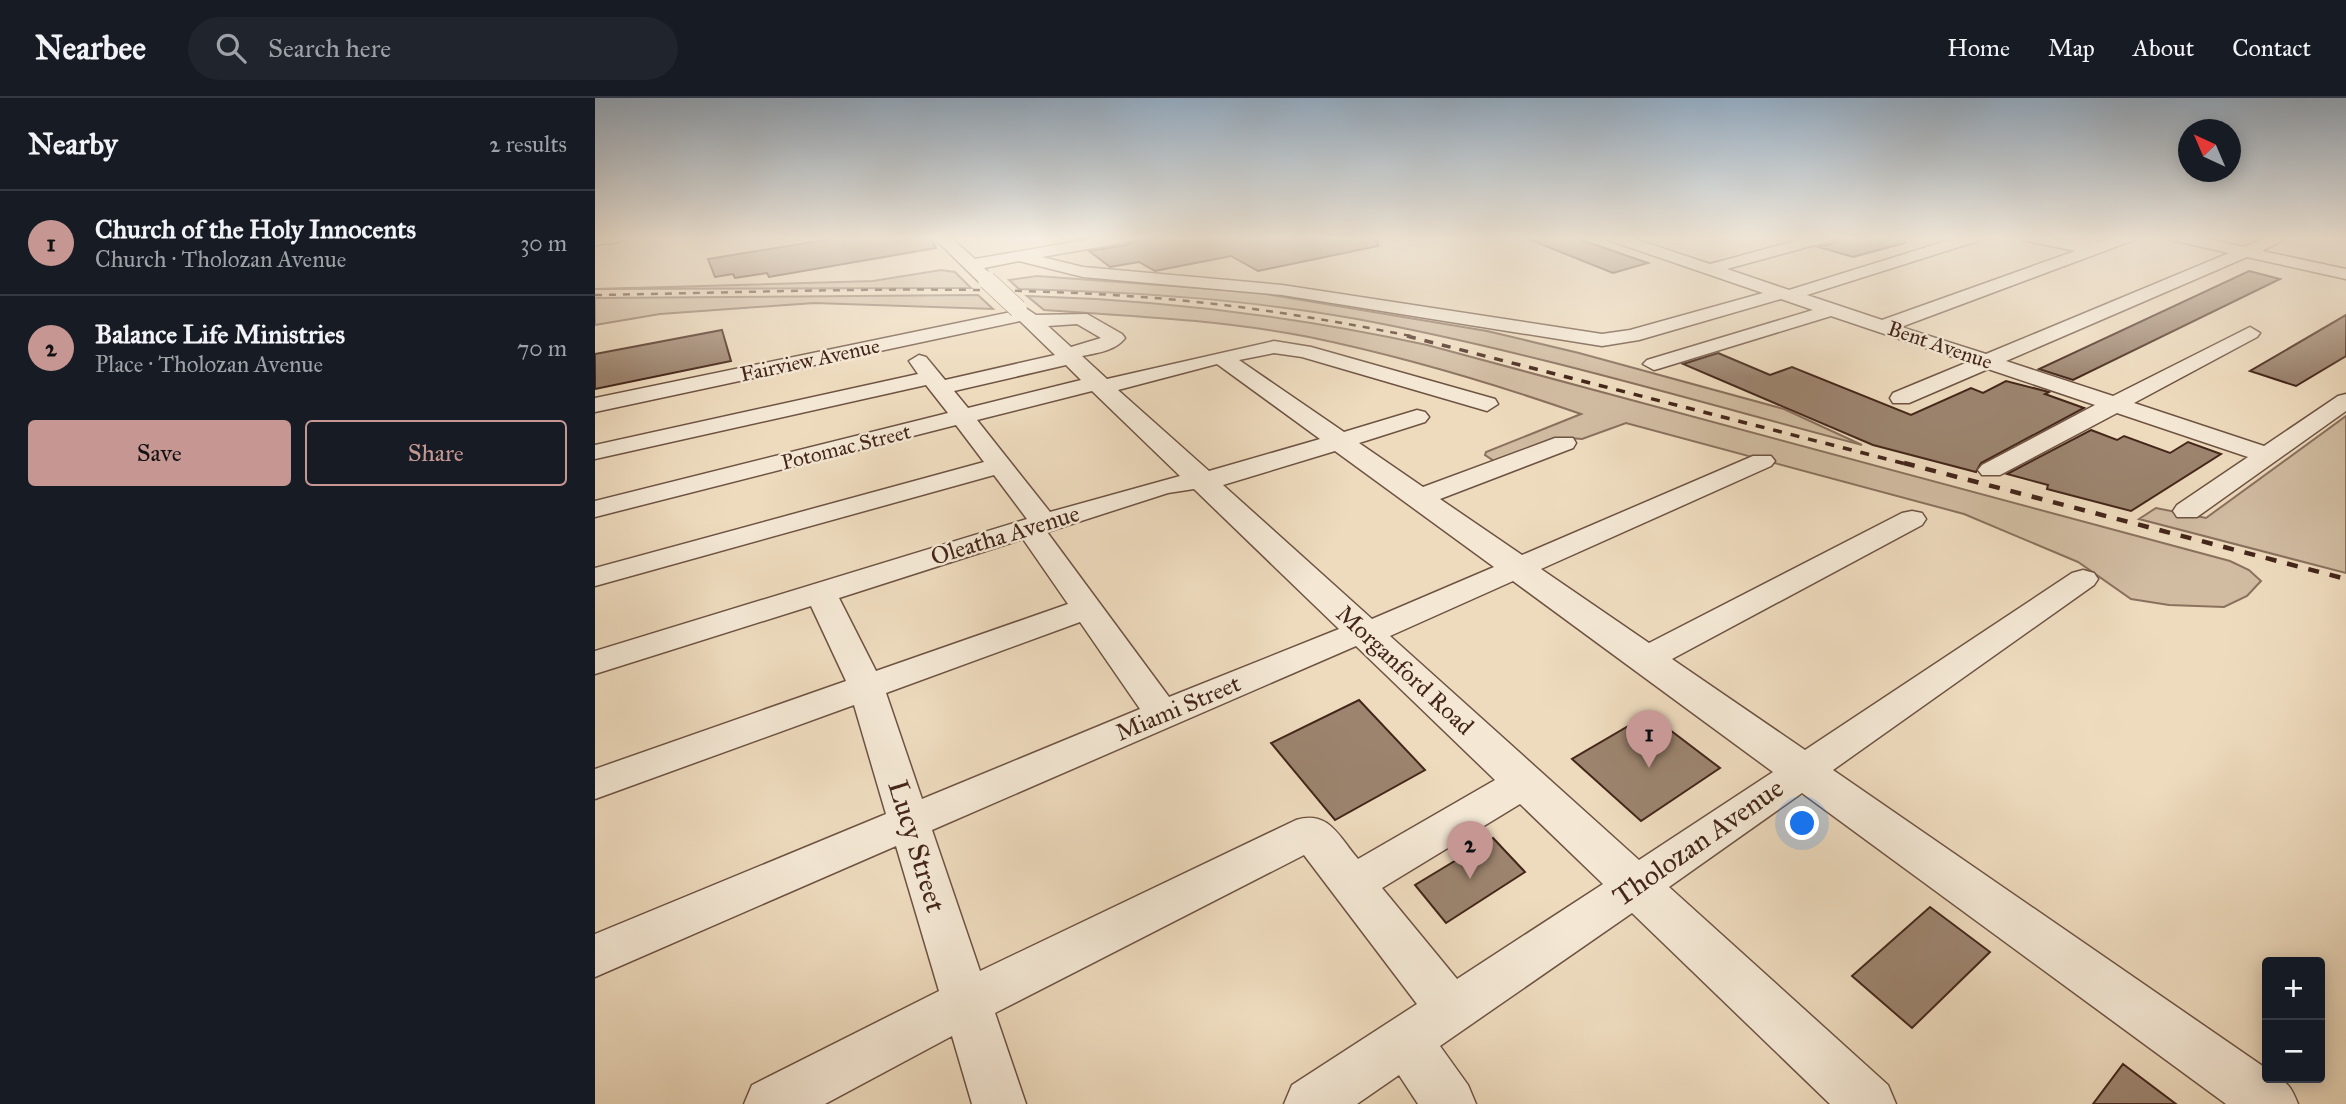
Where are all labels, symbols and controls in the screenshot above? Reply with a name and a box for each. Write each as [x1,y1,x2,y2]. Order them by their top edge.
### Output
search box [188,17,678,80]
text: Nearbee [35,28,146,68]
icon: search [212,29,250,67]
text: Search here [268,32,391,64]
text: Home [1947,33,2010,63]
text: Map [2048,33,2095,63]
text: About [2133,33,2194,63]
text: Contact [2232,33,2311,63]
north arrow [2178,119,2241,182]
text: Nearby [28,126,118,162]
text: 2 results [489,130,567,158]
text: Church of the Holy Innocents [95,213,416,245]
text: 1 [46,229,56,257]
text: 30 m [520,229,567,257]
text: Church · Tholozan Avenue [95,245,346,273]
street label: Bent Avenue [1884,315,1996,375]
text: Balance Life Ministries [95,318,345,350]
street label: Fairview Avenue [738,332,882,387]
text: 2 [45,334,57,362]
text: 70 m [517,334,567,362]
text: Place · Tholozan Avenue [95,350,323,378]
street label: Potomac Street [779,418,914,476]
button: Save [28,420,291,486]
button: Share [305,420,567,486]
street label: Oleatha Avenue [927,498,1083,572]
street label: Morganford Road [1330,599,1480,741]
street label: Miami Street [1111,668,1246,748]
pin: 1 [1626,710,1672,768]
street label: Tholozan Avenue [1606,770,1790,914]
street label: Lucy Street [880,776,954,916]
your location [1785,806,1819,840]
pin: 2 [1447,821,1493,879]
map controls [2262,957,2325,1083]
button: + [2262,957,2325,1020]
button: − [2262,1020,2325,1083]

